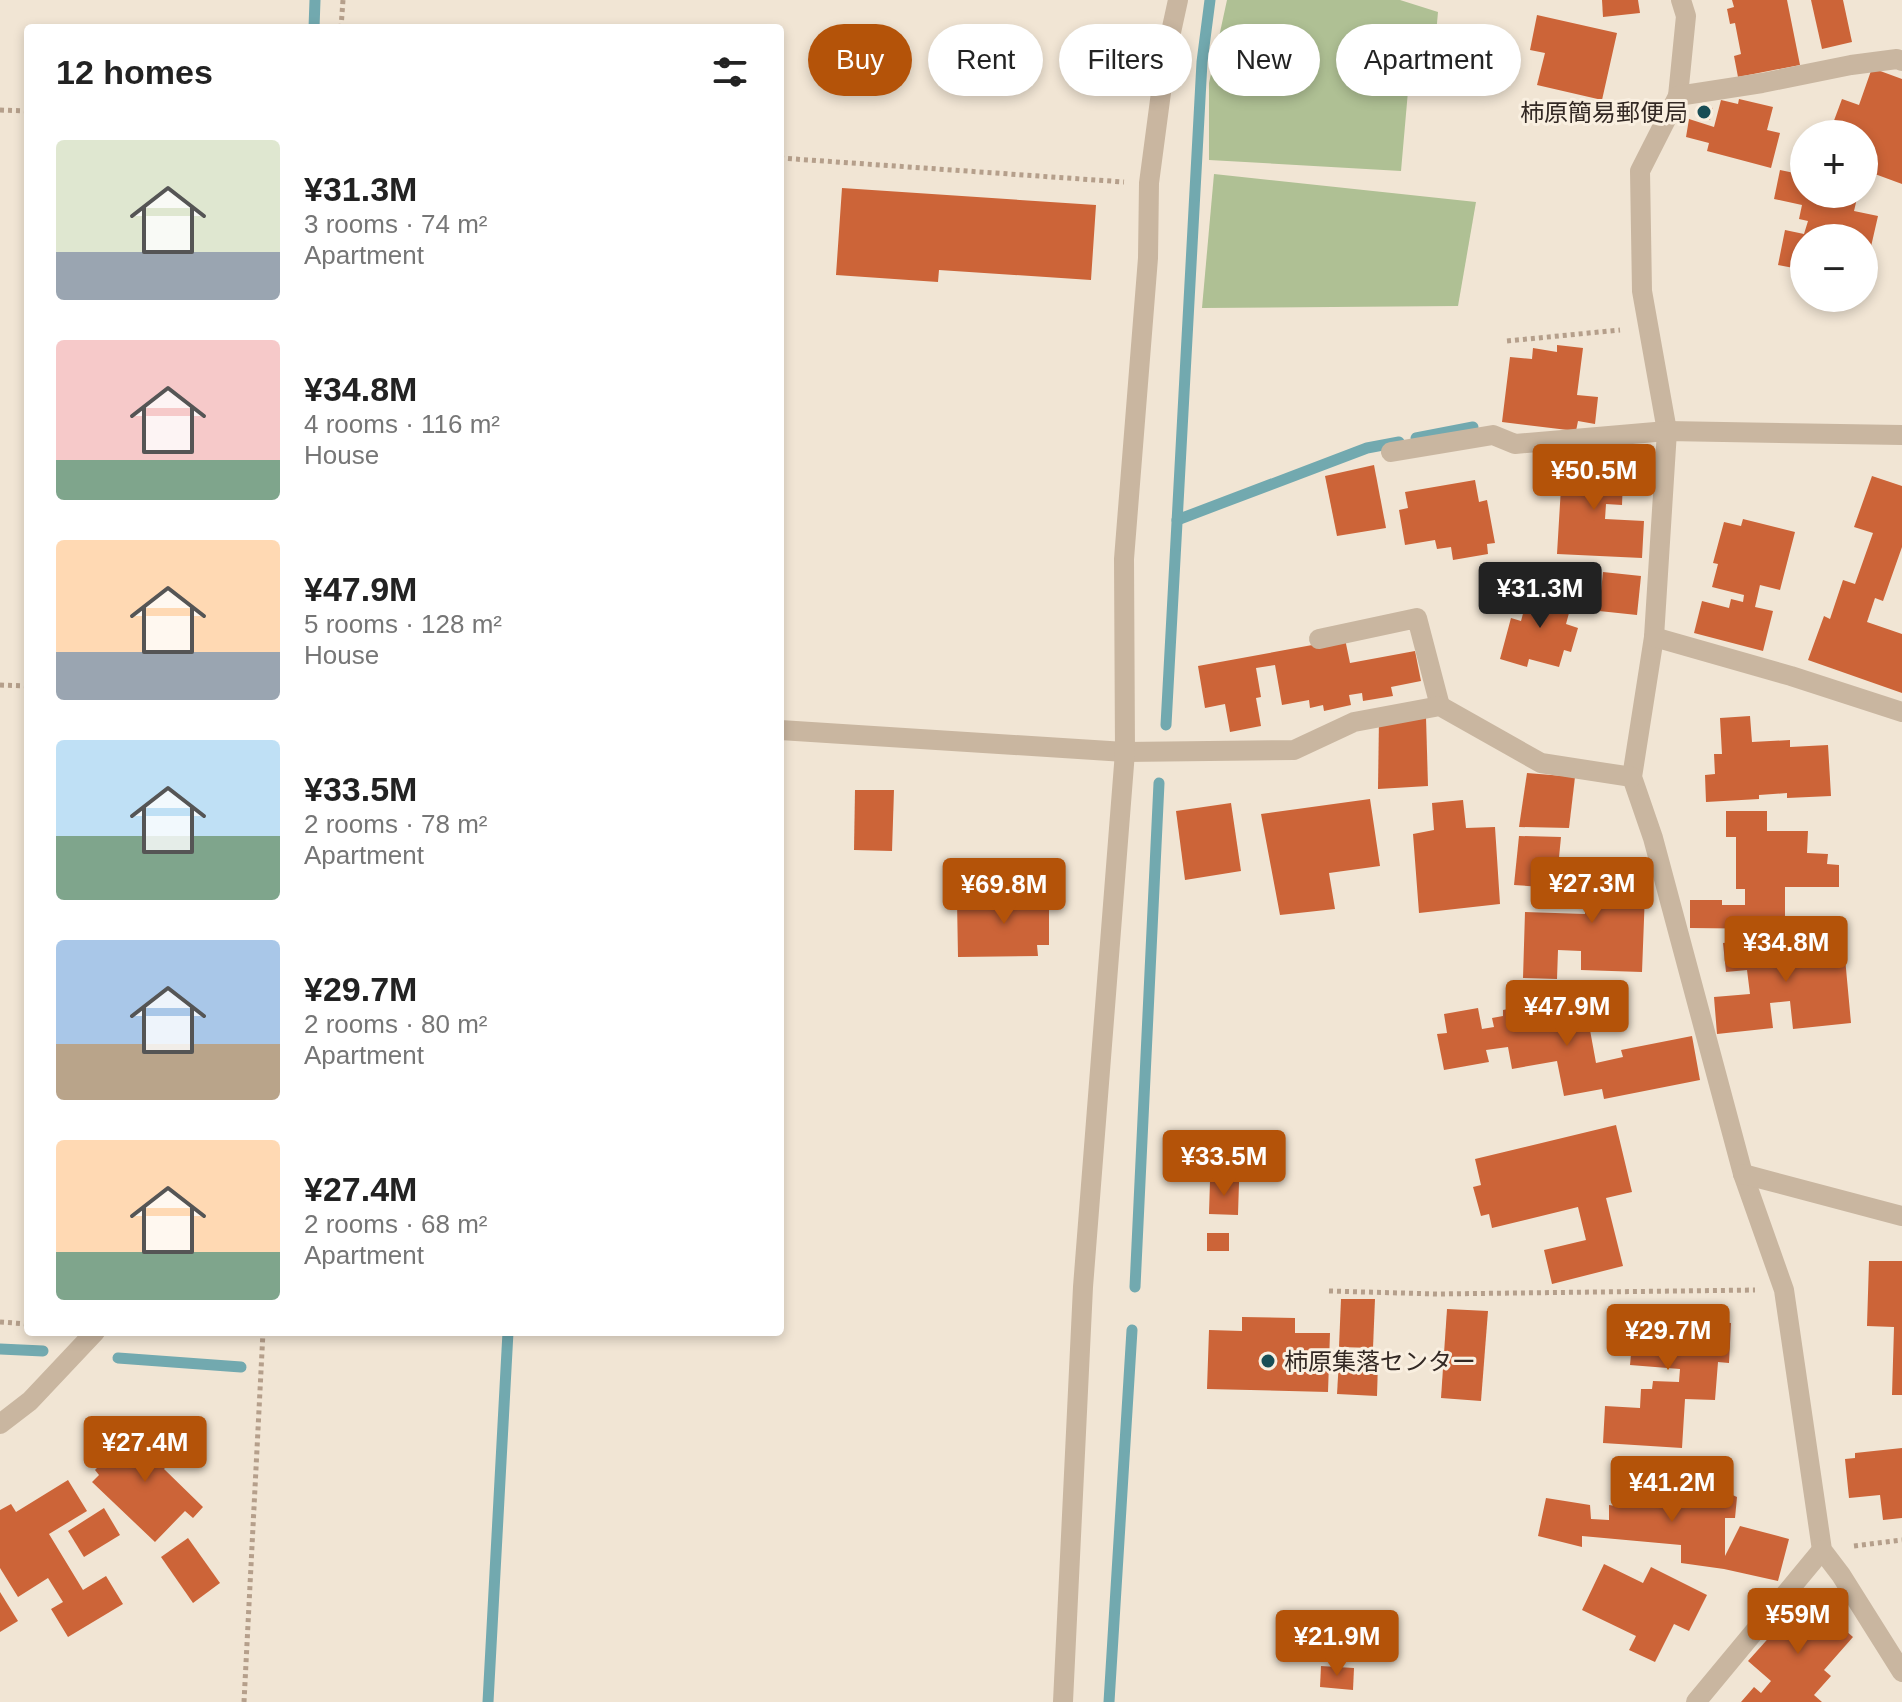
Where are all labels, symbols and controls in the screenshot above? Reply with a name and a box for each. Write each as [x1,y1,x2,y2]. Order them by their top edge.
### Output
chip: Buy [808,24,912,96]
chip: Rent [928,24,1043,96]
chip: Filters [1059,24,1192,96]
chip: New [1208,24,1320,96]
chip: Apartment [1336,24,1521,96]
icon: filters [708,50,752,94]
text: 12 homes [56,53,213,91]
place label: 柿原簡易郵便局 [1520,99,1688,126]
marker: 柿原簡易郵便局 [1695,103,1713,121]
map controls [1790,120,1878,312]
button: + [1790,120,1878,208]
text: ¥31.3M [304,170,417,208]
icon: home [120,172,216,268]
text: 3 rooms · 74 m² [304,209,488,239]
button: − [1790,224,1878,312]
text: Apartment [304,240,424,270]
text: ¥34.8M [304,370,417,408]
icon: home [120,372,216,468]
text: 4 rooms · 116 m² [304,409,500,439]
text: House [304,440,379,470]
pin: ¥50.5M [1529,444,1659,512]
text: ¥50.5M [1551,455,1637,485]
pin: ¥31.3M [1475,562,1605,630]
text: ¥47.9M [304,570,417,608]
icon: home [120,572,216,668]
text: ¥31.3M [1497,573,1583,603]
text: 5 rooms · 128 m² [304,609,502,639]
text: House [304,640,379,670]
text: ¥33.5M [304,770,417,808]
icon: home [120,772,216,868]
text: 2 rooms · 78 m² [304,809,488,839]
text: Apartment [304,840,424,870]
pin: ¥27.3M [1527,857,1657,925]
pin: ¥69.8M [939,858,1069,926]
text: ¥27.3M [1549,868,1635,898]
text: ¥69.8M [961,869,1047,899]
pin: ¥34.8M [1721,916,1851,984]
text: ¥34.8M [1743,927,1829,957]
text: ¥29.7M [304,970,417,1008]
icon: home [120,972,216,1068]
pin: ¥47.9M [1502,980,1632,1048]
text: ¥47.9M [1524,991,1610,1021]
text: 2 rooms · 80 m² [304,1009,488,1039]
text: Apartment [304,1040,424,1070]
pin: ¥33.5M [1159,1130,1289,1198]
text: ¥33.5M [1181,1141,1267,1171]
text: ¥27.4M [304,1170,417,1208]
icon: home [120,1172,216,1268]
text: 2 rooms · 68 m² [304,1209,488,1239]
text: Apartment [304,1240,424,1270]
pin: ¥29.7M [1603,1304,1733,1372]
text: ¥29.7M [1625,1315,1711,1345]
place label: 柿原集落センター [1284,1348,1476,1375]
marker: 柿原集落センター [1259,1352,1277,1370]
pin: ¥27.4M [80,1416,210,1484]
text: ¥27.4M [102,1427,188,1457]
pin: ¥41.2M [1607,1456,1737,1524]
text: ¥41.2M [1629,1467,1715,1497]
pin: ¥59M [1751,1588,1845,1656]
text: ¥59M [1765,1599,1831,1629]
pin: ¥21.9M [1272,1610,1402,1678]
text: ¥21.9M [1294,1621,1380,1651]

